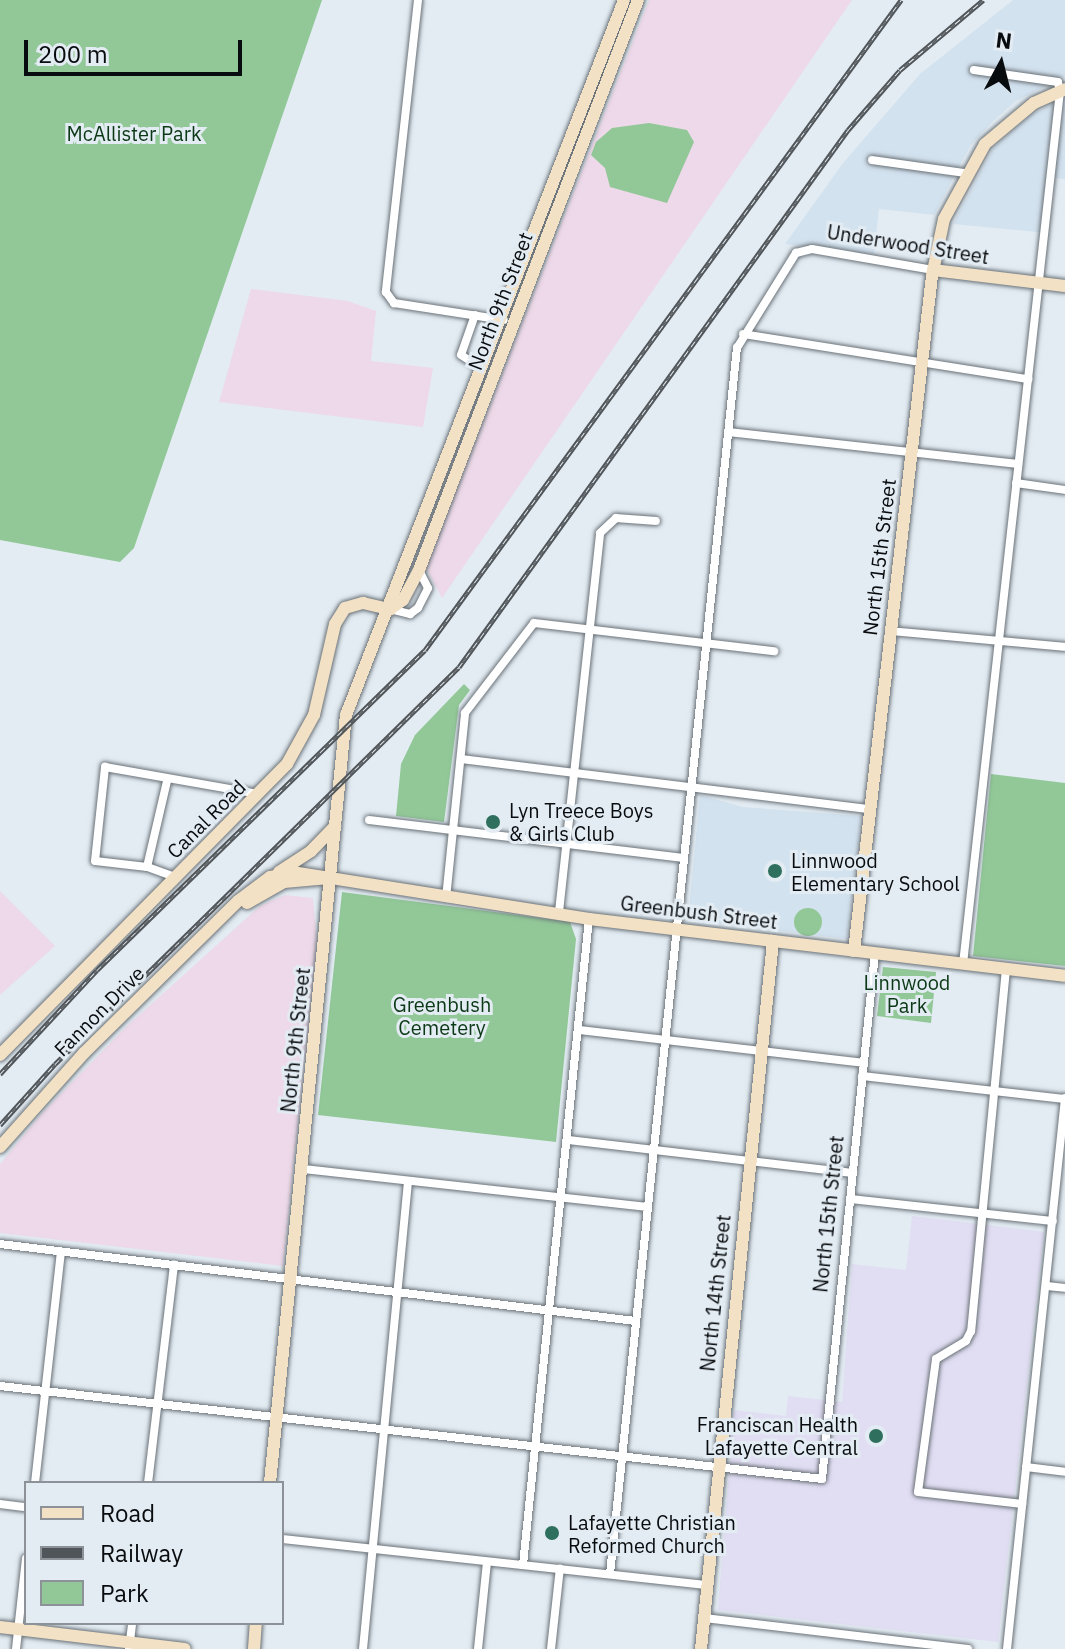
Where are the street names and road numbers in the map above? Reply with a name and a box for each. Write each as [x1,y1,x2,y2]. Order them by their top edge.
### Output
street label: Underwood Street [825,219,991,269]
street label: North 9th Street [463,229,537,373]
street label: North 15th Street [857,477,901,637]
street label: Canal Road [162,775,250,863]
street label: Greenbush Street [619,890,779,934]
street label: Fannon Drive [49,961,149,1061]
street label: North 9th Street [275,966,315,1114]
street label: North 15th Street [808,1134,848,1294]
street label: North 14th Street [695,1213,735,1373]

